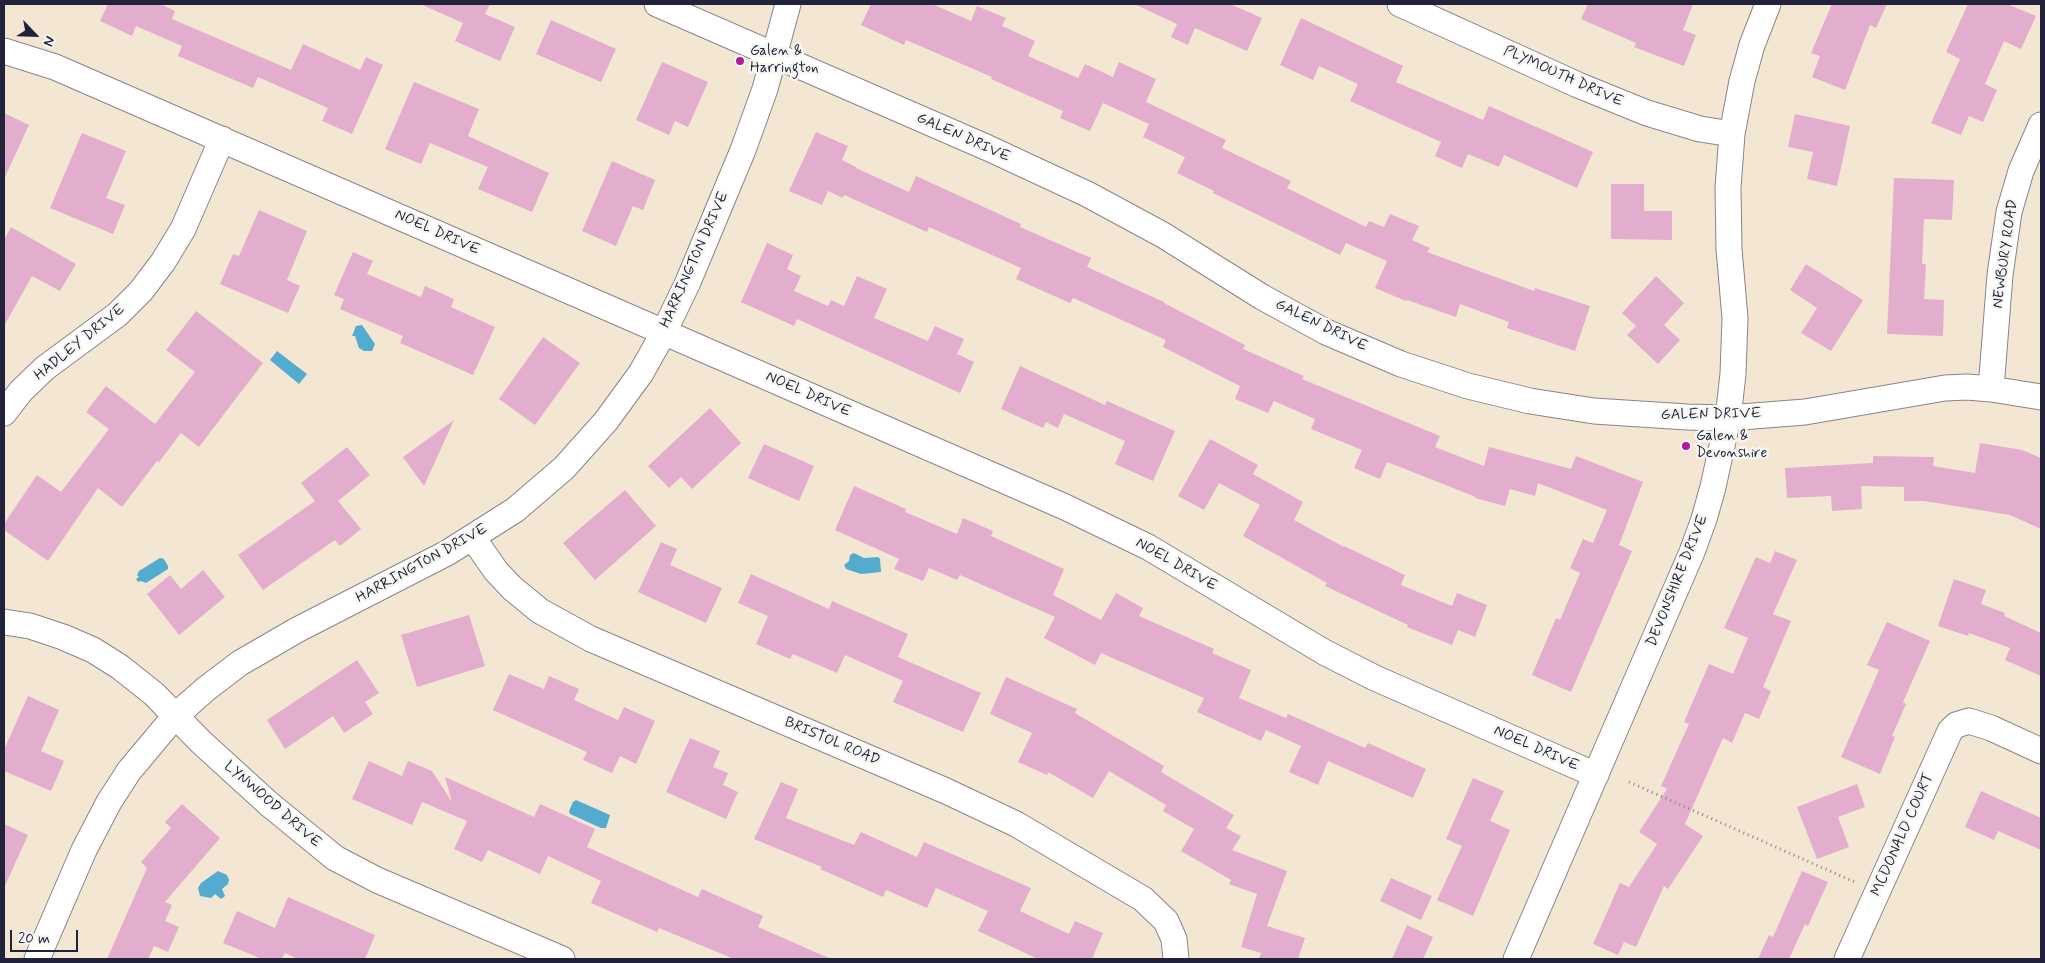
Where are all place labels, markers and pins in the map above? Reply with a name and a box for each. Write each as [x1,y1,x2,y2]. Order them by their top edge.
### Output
place label: Galen & Harrington [750,43,818,78]
marker: Galen & Harrington [734,55,746,67]
place label: Galen & Devonshire [1696,428,1767,463]
marker: Galen & Devonshire [1680,440,1692,452]

